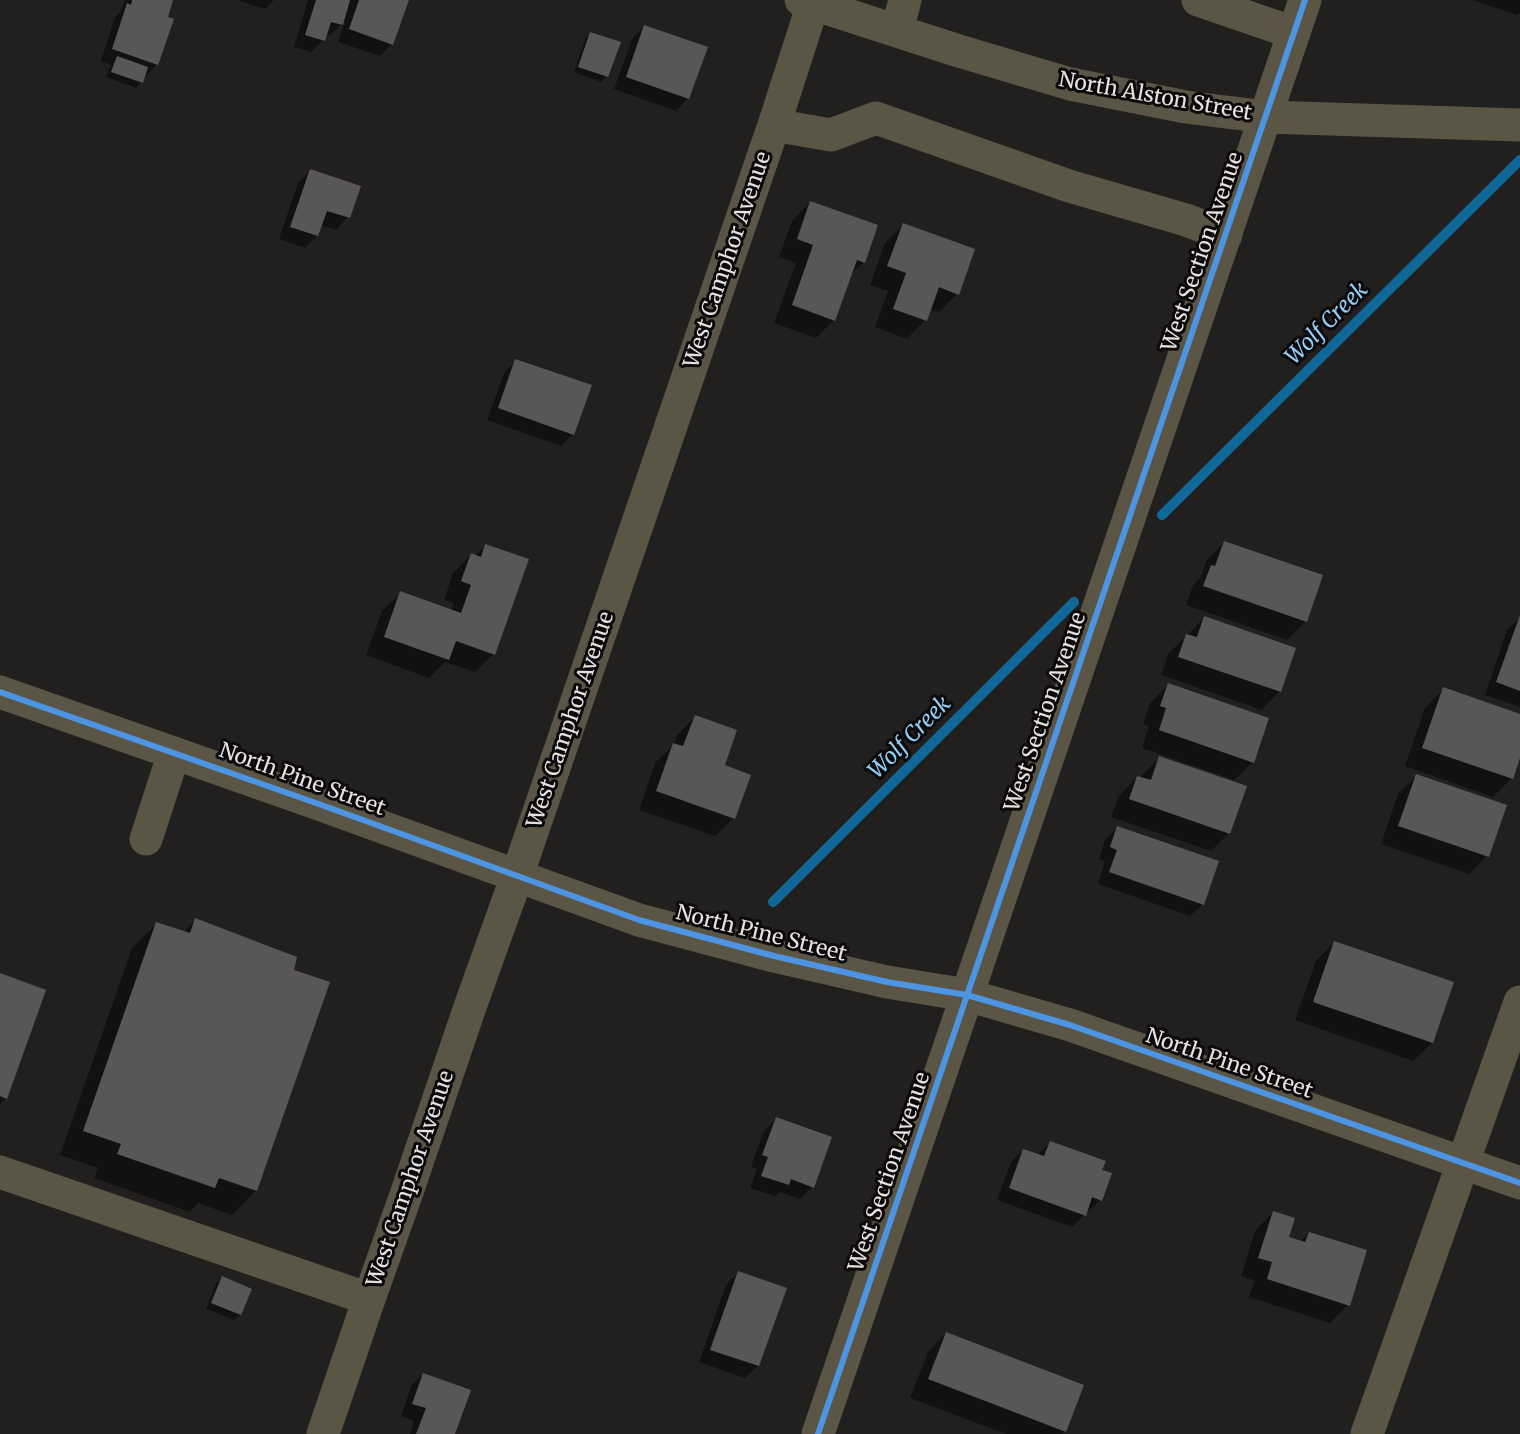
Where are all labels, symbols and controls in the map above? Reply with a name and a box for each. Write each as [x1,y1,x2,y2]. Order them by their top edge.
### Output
street label: North Alston Street [1057,68,1253,126]
street label: West Camphor Avenue [679,149,777,371]
street label: West Section Avenue [1157,149,1249,355]
water label: Wolf Creek [1280,277,1374,371]
street label: West Camphor Avenue [522,609,620,831]
street label: West Section Avenue [1000,609,1092,815]
water label: Wolf Creek [863,691,957,785]
street label: North Pine Street [216,738,388,822]
street label: North Pine Street [673,901,849,967]
street label: North Pine Street [1142,1024,1316,1104]
street label: West Camphor Avenue [362,1068,460,1290]
street label: West Section Avenue [844,1069,936,1275]

